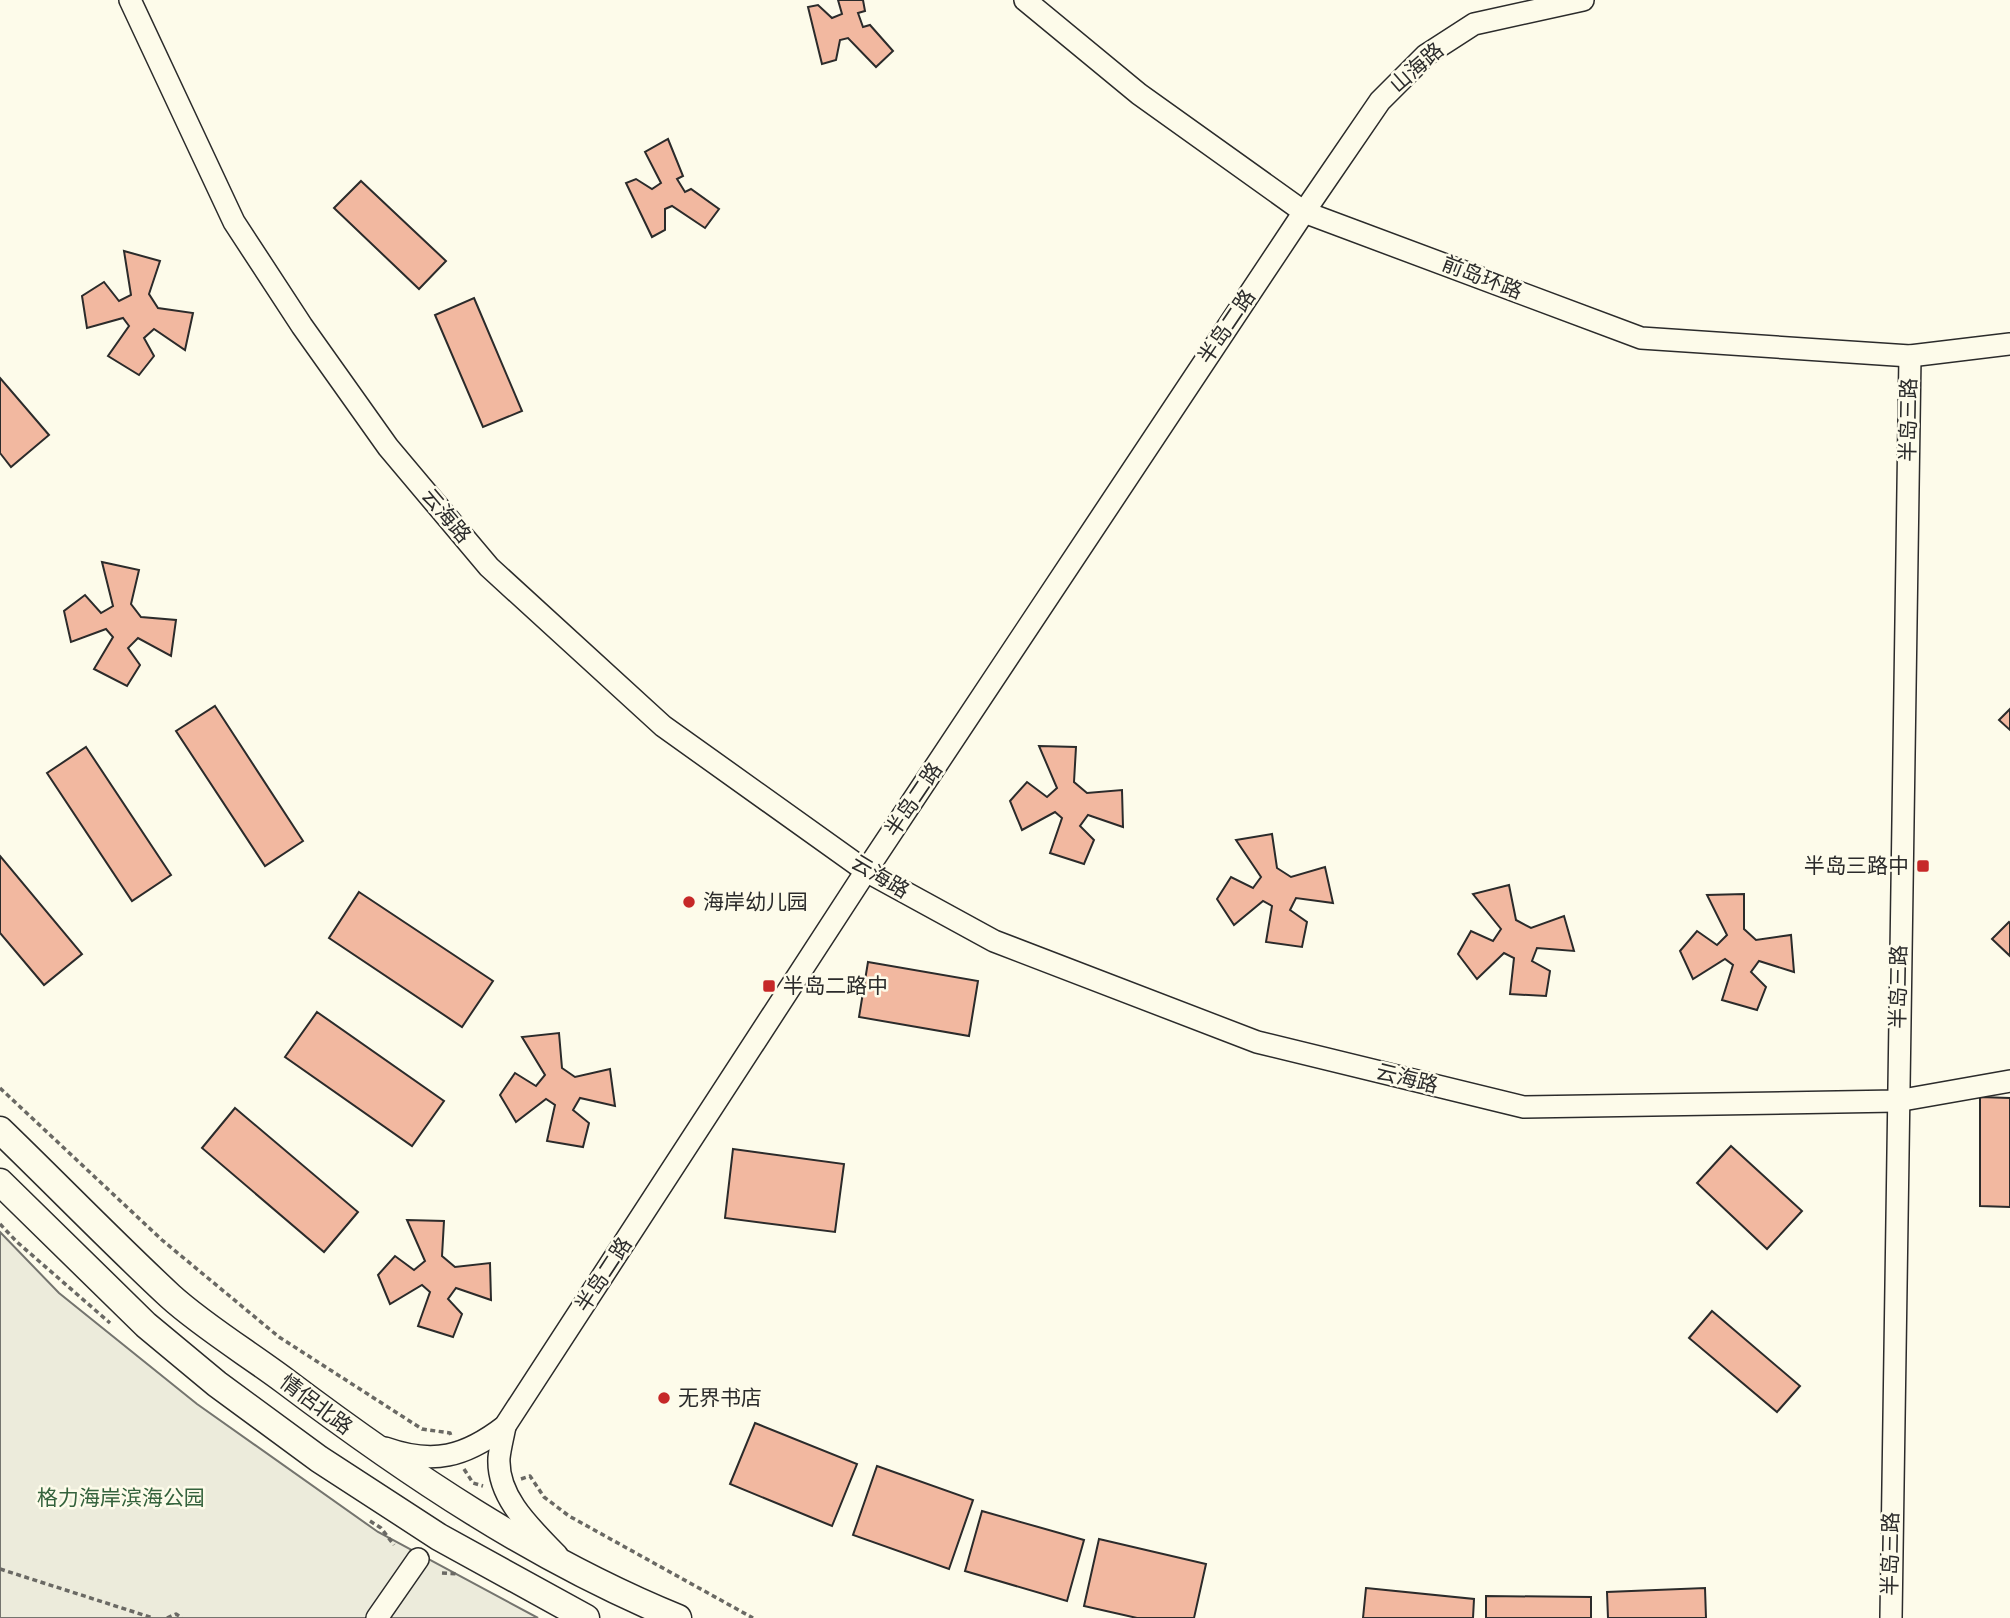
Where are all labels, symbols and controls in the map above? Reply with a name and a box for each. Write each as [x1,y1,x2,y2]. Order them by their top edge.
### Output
street label: 山海路 [1386,39,1448,97]
street label: 前岛环路 [1439,252,1525,303]
street label: 半岛二路 [1194,286,1259,368]
street label: 半岛三路 [1897,378,1920,462]
street label: 云海路 [418,484,475,547]
street label: 半岛二路 [881,759,946,841]
street label: 云海路 [848,851,913,902]
place label: 半岛三路中 [1804,855,1909,877]
marker: 半岛三路中 [1915,858,1931,874]
place label: 海岸幼儿园 [703,891,808,913]
marker: 海岸幼儿园 [681,894,697,910]
street label: 半岛三路 [1887,945,1910,1029]
place label: 半岛二路中 [783,975,888,997]
marker: 半岛二路中 [761,978,777,994]
street label: 云海路 [1374,1060,1440,1097]
street label: 半岛二路 [571,1234,636,1316]
street label: 情侶北路 [276,1371,356,1439]
place label: 无界书店 [678,1387,762,1409]
marker: 无界书店 [656,1390,672,1406]
park label: 格力海岸滨海公园 [37,1487,205,1509]
street label: 半岛三路 [1879,1512,1902,1596]

